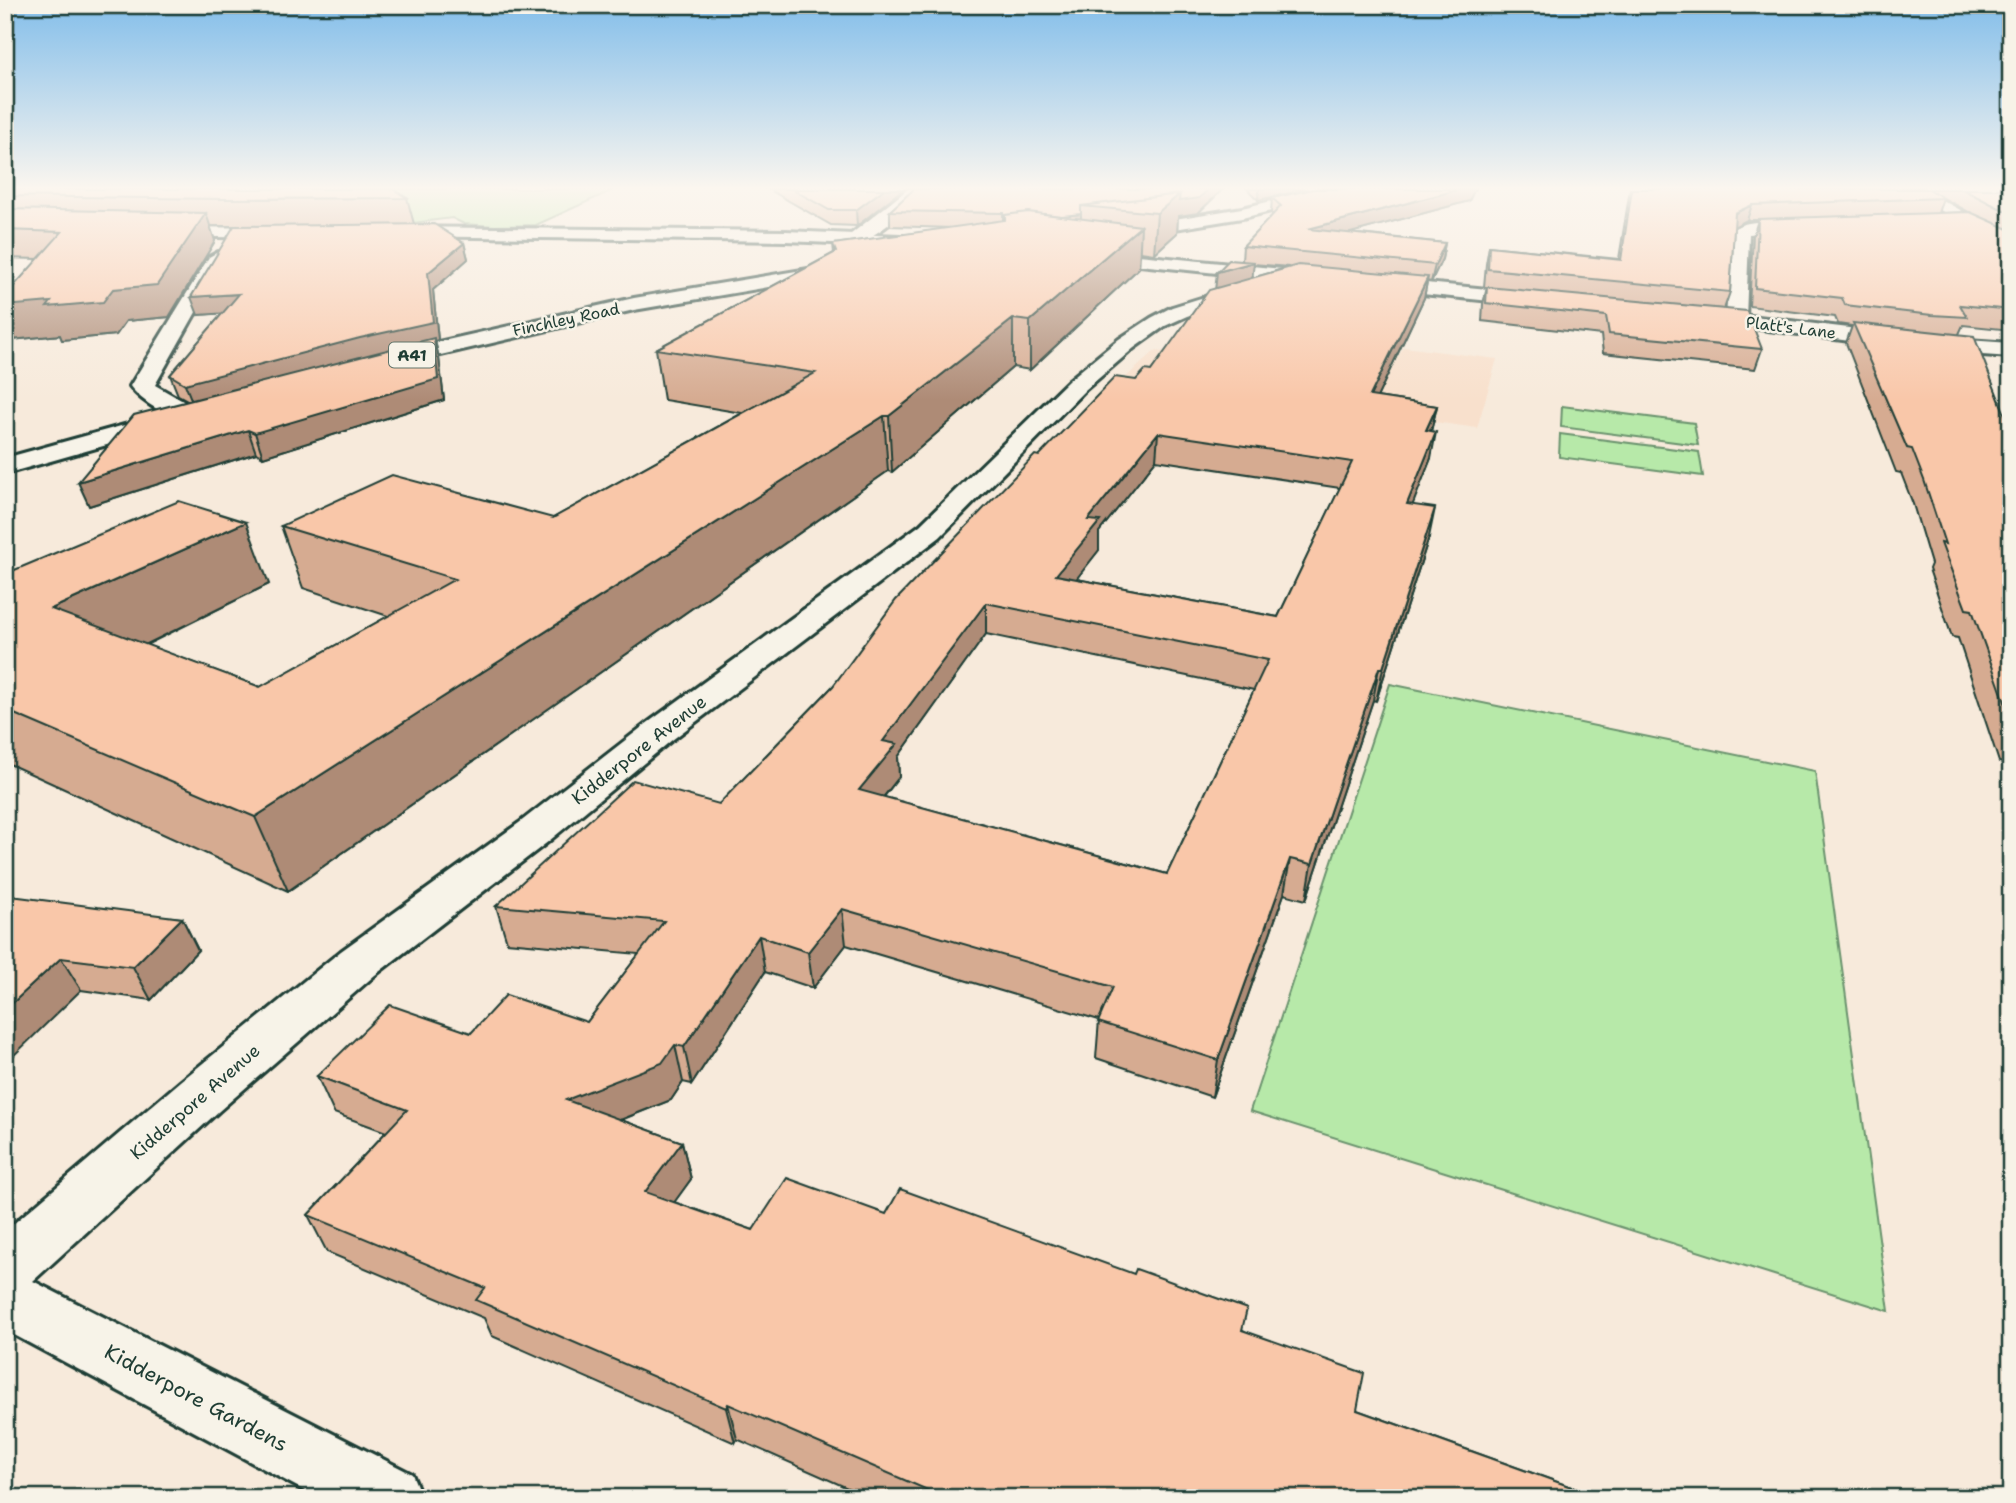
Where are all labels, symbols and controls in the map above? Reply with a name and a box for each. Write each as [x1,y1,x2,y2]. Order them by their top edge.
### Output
street label: Finchley Road [511,298,622,341]
street label: Platt's Lane [1745,312,1837,343]
road number: A41 [389,342,435,368]
street label: Kidderpore Avenue [567,690,711,810]
street label: Kidderpore Avenue [125,1039,265,1165]
street label: Kidderpore Gardens [99,1338,293,1458]

